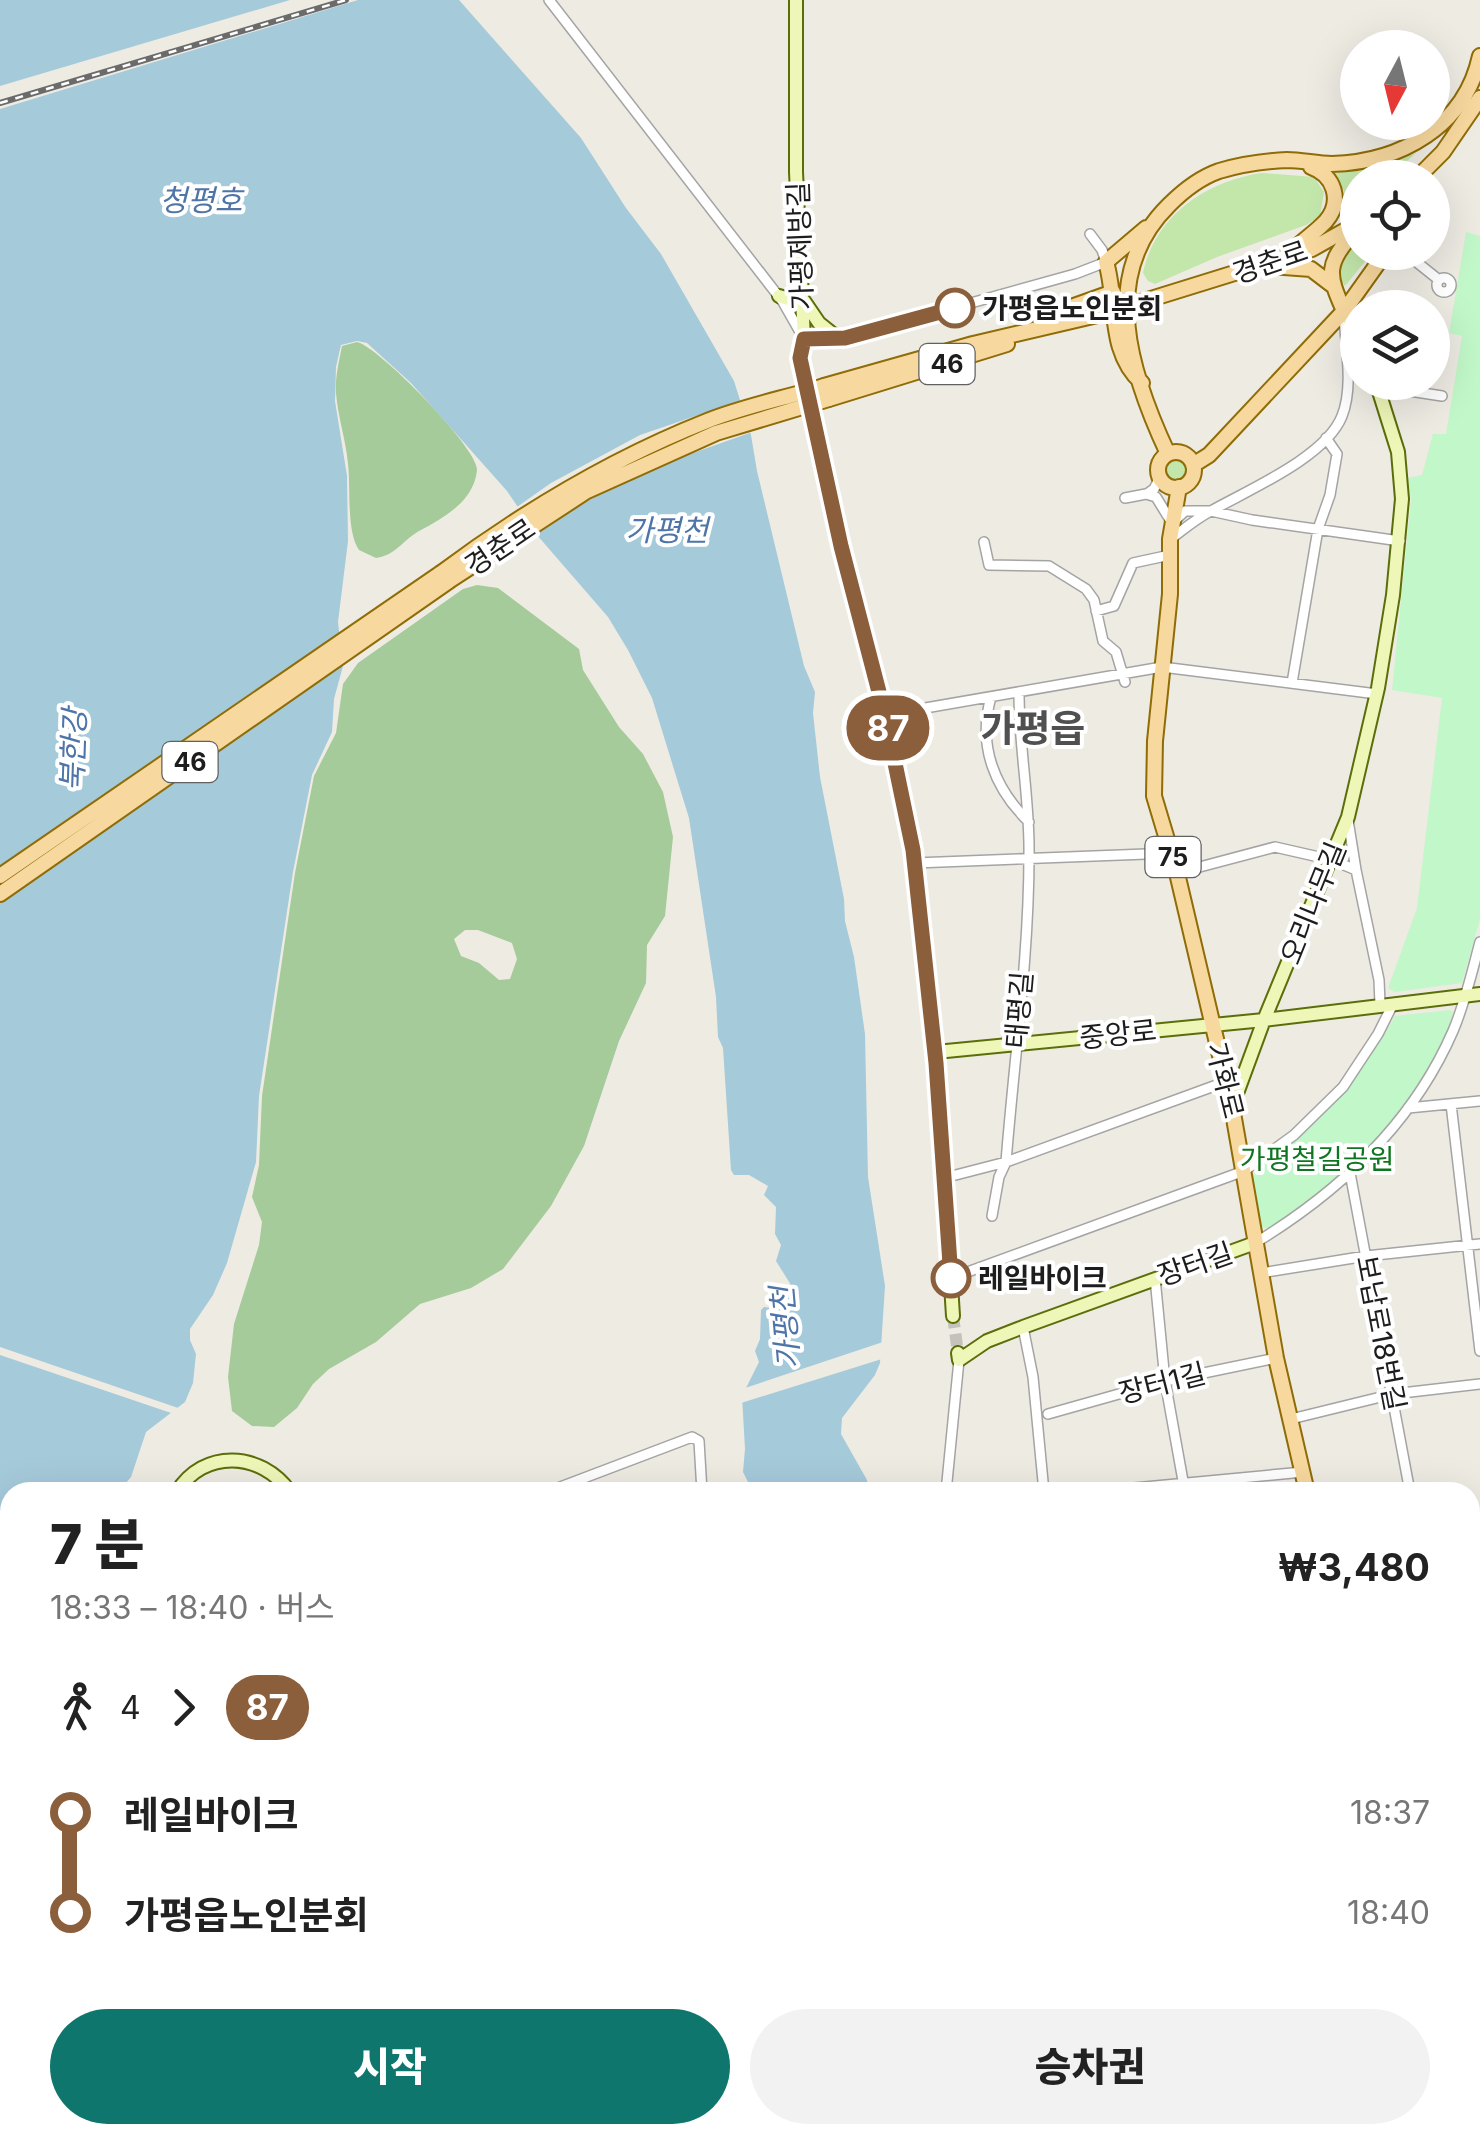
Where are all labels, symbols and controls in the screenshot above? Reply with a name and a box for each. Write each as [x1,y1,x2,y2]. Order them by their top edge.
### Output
north arrow [1340,30,1450,140]
map controls [1340,30,1450,400]
button: locate [1340,160,1450,270]
street label: 가평제방길 [781,181,819,311]
water label: 청평호 [160,182,245,218]
street label: 경춘로 [1228,233,1312,291]
marker: 가평읍노인분회 [936,289,974,327]
button: layers [1340,290,1450,400]
place label: 가평읍노인분회 [982,291,1162,325]
road number: 46 [920,344,974,384]
street label: 경춘로 [458,511,542,583]
water label: 가평천 [626,512,712,548]
line badge: 87 [843,696,933,760]
water label: 북한강 [54,705,93,792]
district label: 가평읍 [981,705,1085,751]
text: 87 [866,707,910,749]
road number: 46 [162,742,218,782]
road number: 75 [1146,837,1200,877]
street label: 오리나무길 [1273,837,1353,969]
street label: 태평길 [999,970,1039,1050]
street label: 중앙로 [1078,1013,1158,1055]
street label: 가화로 [1199,1038,1251,1122]
park label: 가평철길공원 [1240,1142,1394,1176]
street label: 장터길 [1153,1235,1237,1293]
street label: 보납로18번길 [1349,1252,1413,1414]
marker: 레일바이크 [932,1259,970,1297]
place label: 레일바이크 [978,1261,1107,1295]
water label: 가평천 [763,1282,807,1371]
street label: 장터1길 [1115,1356,1209,1410]
text: 7 분 [50,1511,145,1577]
text: ₩3,480 [1278,1544,1430,1590]
text: 18:33 – 18:40 · 버스 [50,1588,335,1627]
icon: walk [50,1680,105,1735]
icon: forward [156,1680,211,1735]
text: 87 [246,1686,289,1728]
text: 4 [120,1688,141,1727]
text: 레일바이크 [124,1792,299,1838]
text: 18:37 [1350,1793,1430,1832]
text: 가평읍노인분회 [124,1892,369,1938]
text: 18:40 [1347,1893,1430,1932]
button: 시작 [50,2009,730,2124]
button: 승차권 [750,2009,1430,2124]

